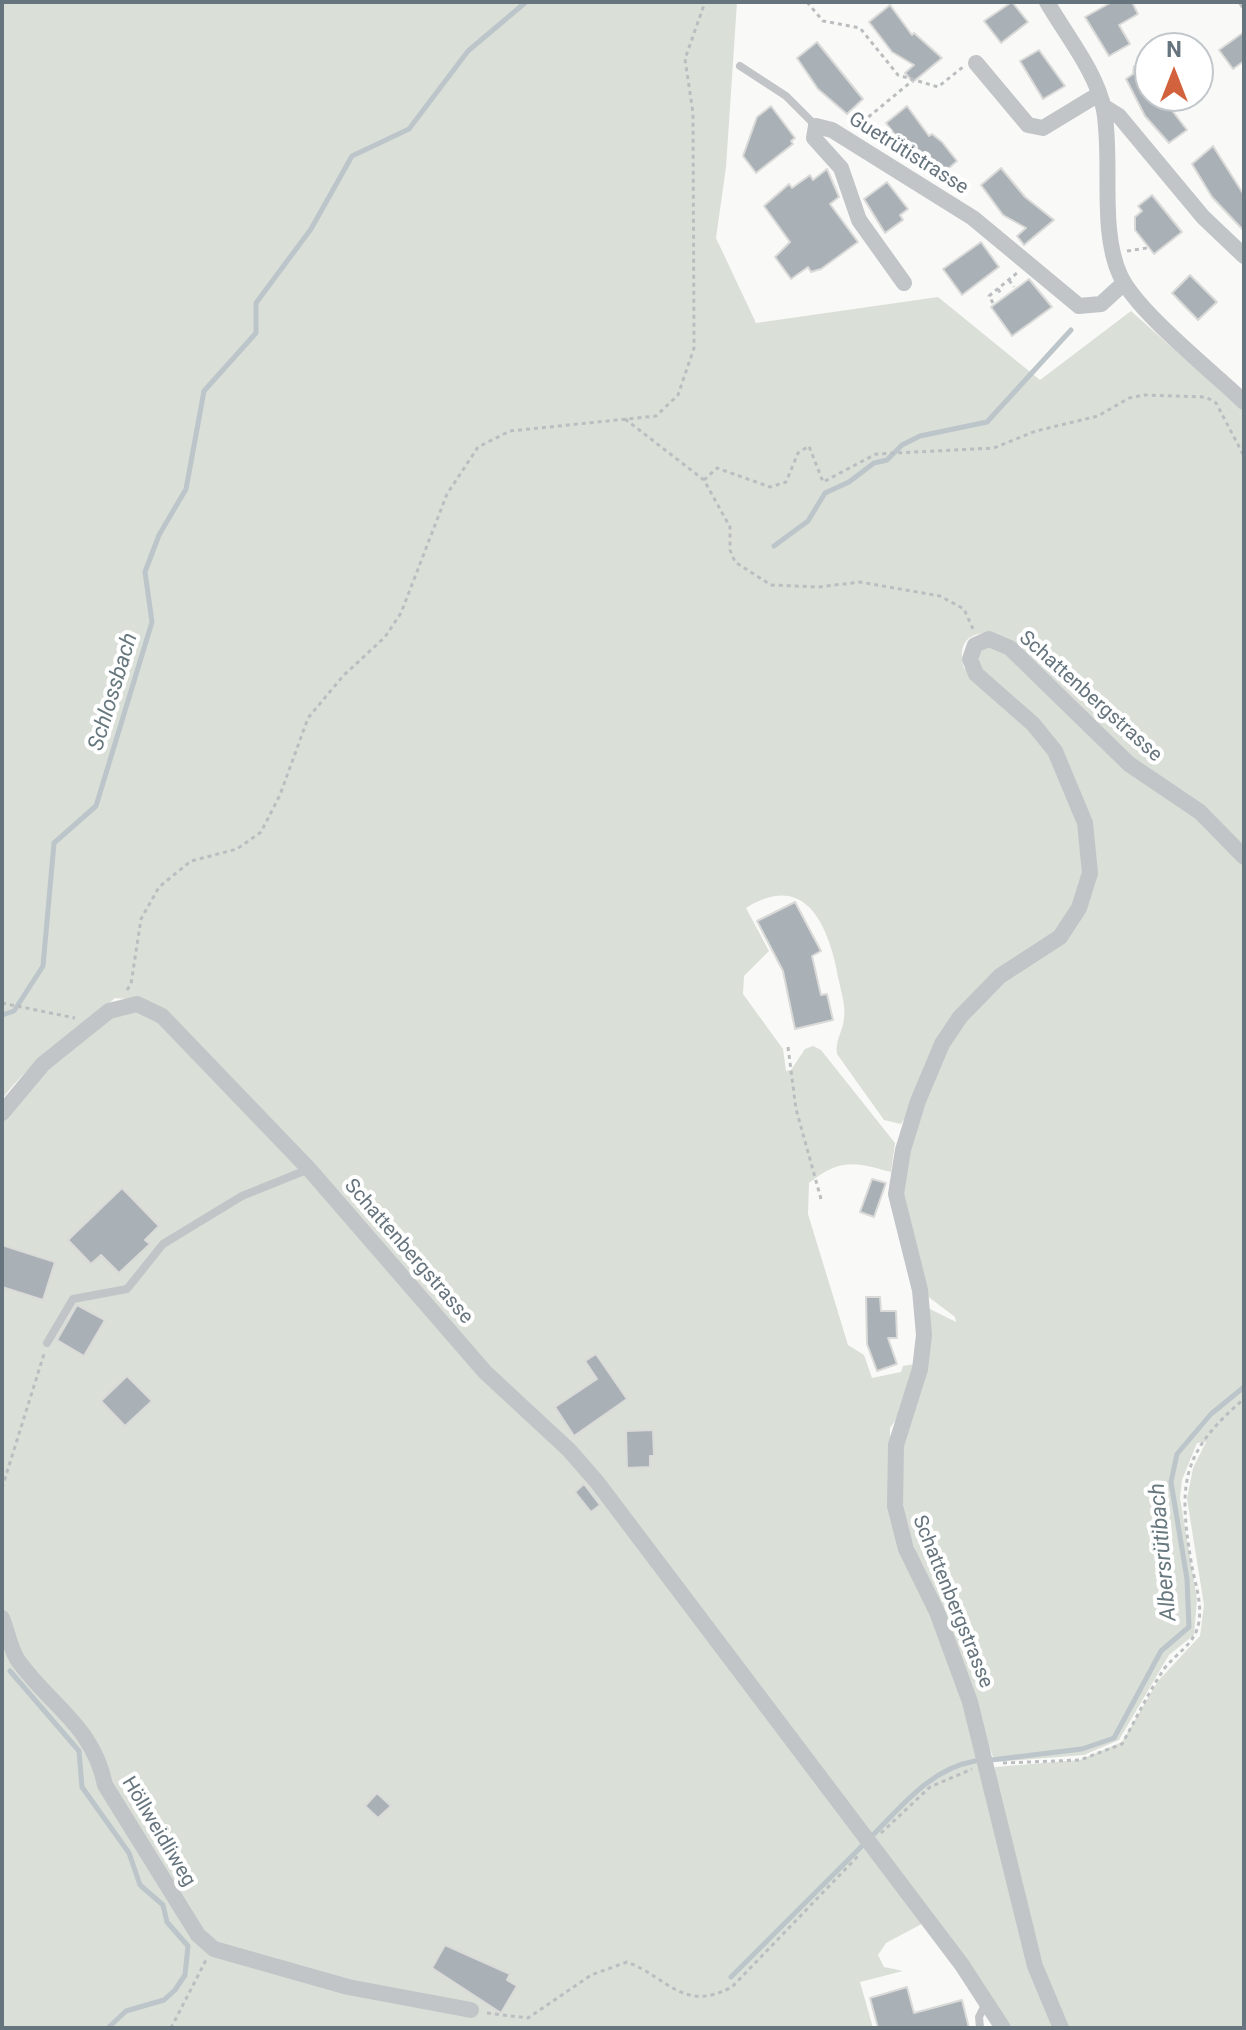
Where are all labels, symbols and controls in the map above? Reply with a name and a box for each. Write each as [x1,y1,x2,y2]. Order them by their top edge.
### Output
north arrow [1134,32,1214,112]
text: N [1166,37,1182,62]
street label: Guetrütistrasse [844,108,972,200]
street label: Schattenbergstrasse [1014,627,1166,767]
water label: Schlossbach [84,630,144,754]
street label: Schattenbergstrasse [339,1175,477,1329]
water label: Albersrütibach [1145,1482,1183,1622]
street label: Schattenbergstrasse [906,1512,998,1692]
street label: Höllweidliweg [116,1773,200,1891]

